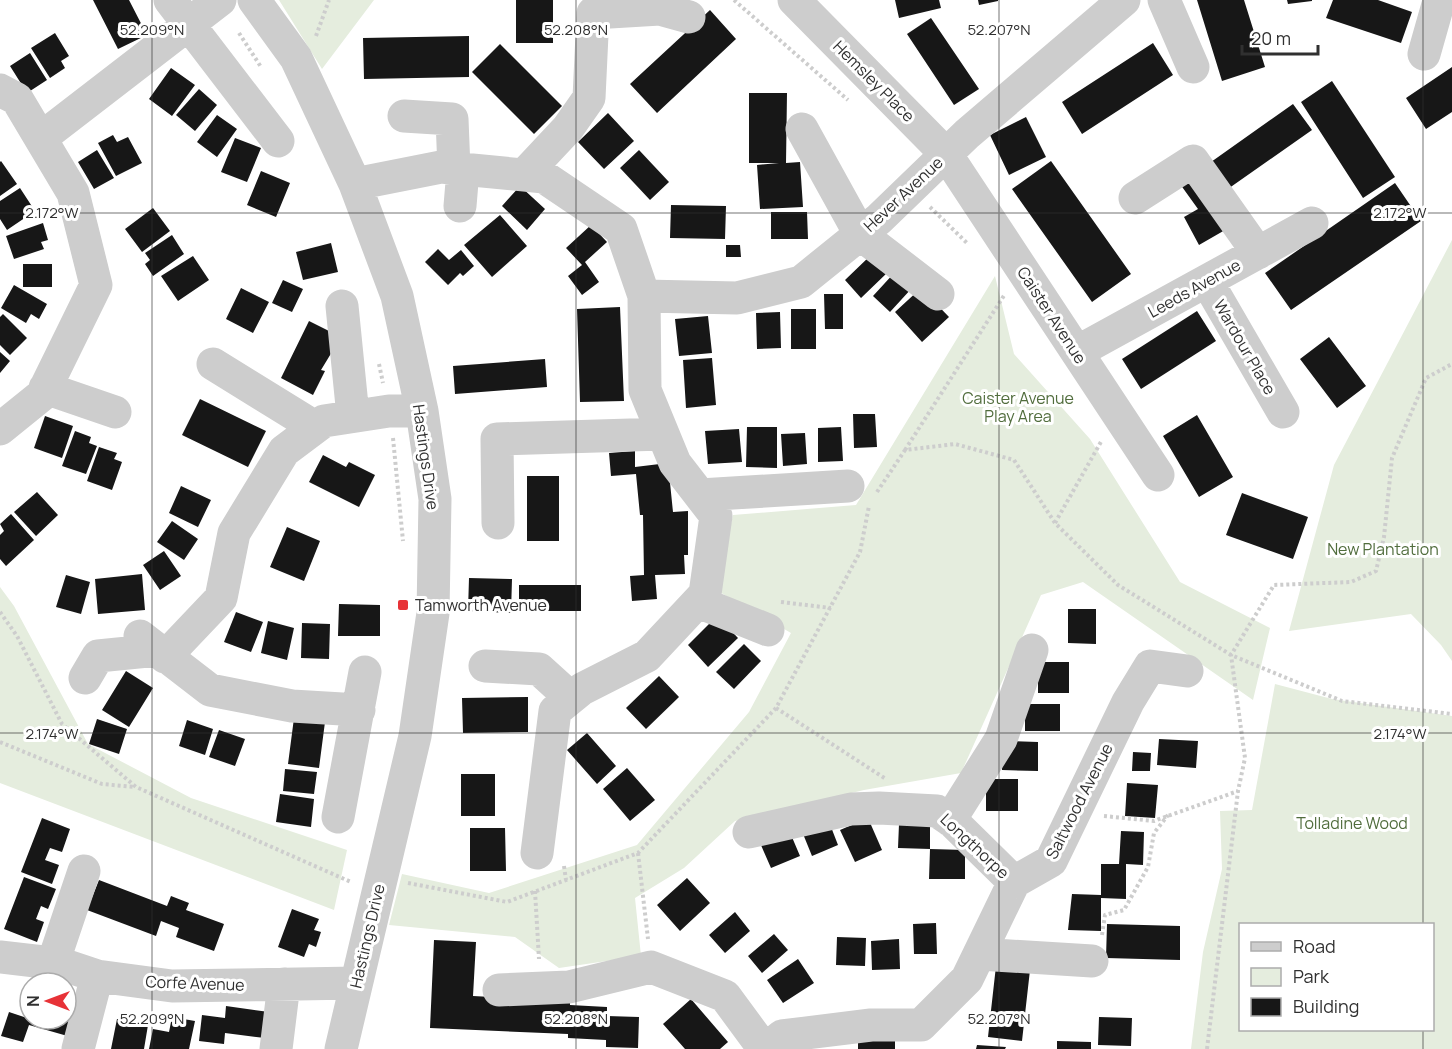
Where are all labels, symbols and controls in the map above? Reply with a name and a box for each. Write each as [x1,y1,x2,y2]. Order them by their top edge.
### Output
scale bar [1242,18,1318,56]
text: 52.209°N [120,19,184,40]
text: 52.208°N [544,19,608,40]
text: 52.207°N [968,19,1030,40]
text: 20 m [1251,26,1291,50]
street label: Hemsley Place [828,35,920,127]
street label: Hever Avenue [859,152,947,236]
text: 2.172°W [25,202,79,223]
text: 2.172°W [1373,202,1427,223]
street label: Leeds Avenue [1144,253,1244,323]
street label: Caister Avenue [1012,262,1092,368]
street label: Wardour Place [1209,295,1281,399]
park label: Caister Avenue Play Area [962,387,1074,427]
street label: Hastings Drive [408,403,444,511]
park label: New Plantation [1327,538,1439,560]
place label: Tamworth Avenue [415,594,547,616]
marker: Tamworth Avenue [396,598,410,612]
text: 2.174°W [26,723,78,744]
text: 2.174°W [1374,723,1426,744]
street label: Saltwood Avenue [1040,739,1118,863]
street label: Longthorpe [936,808,1014,884]
park label: Tolladine Wood [1296,812,1408,834]
street label: Hastings Drive [344,882,390,990]
legend [1239,923,1434,1031]
text: Road [1293,934,1336,958]
text: Park [1293,964,1330,988]
street label: Corfe Avenue [145,970,245,996]
north arrow [18,971,78,1031]
text: Building [1293,994,1359,1018]
text: N [22,995,44,1007]
text: 52.209°N [120,1008,184,1029]
text: 52.208°N [544,1008,608,1029]
text: 52.207°N [968,1008,1030,1029]

